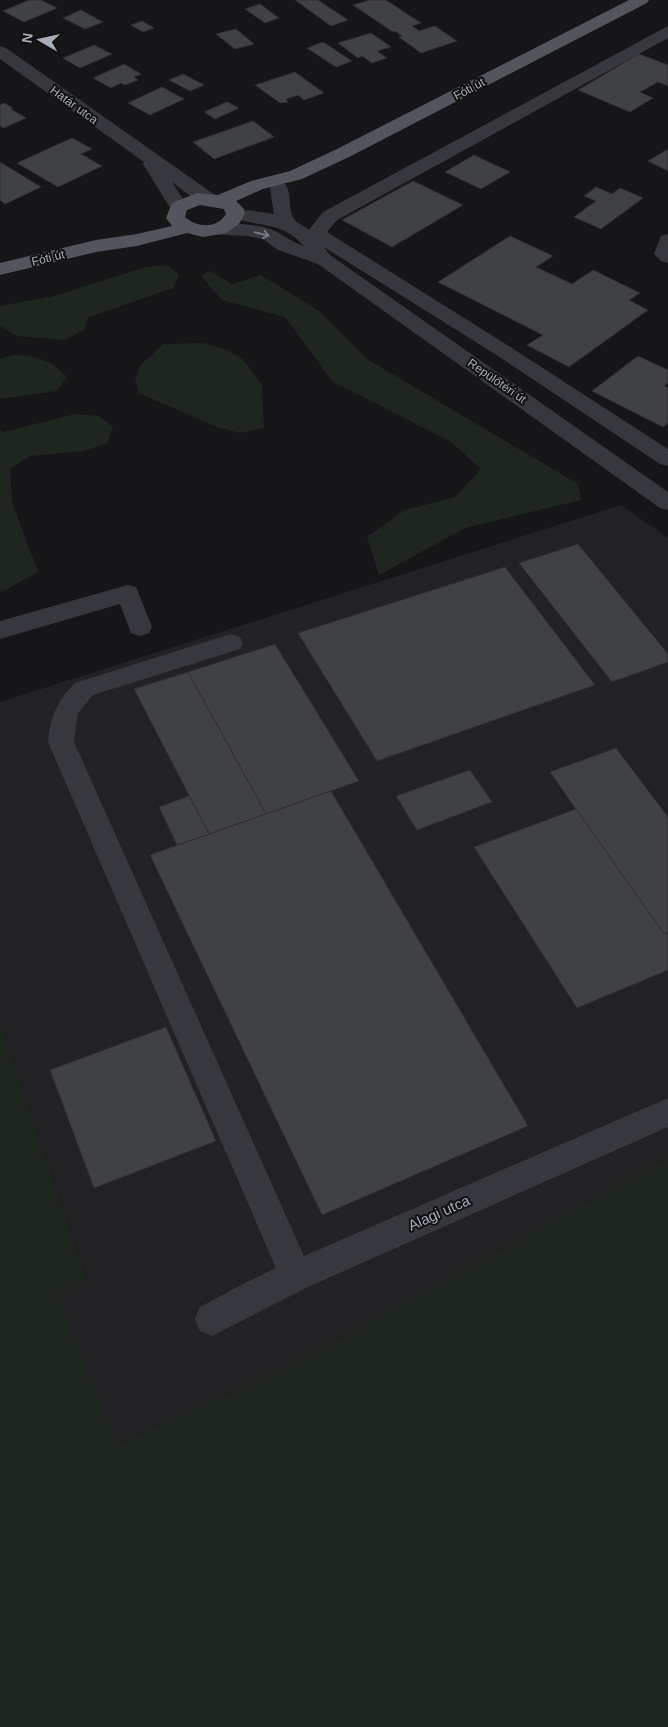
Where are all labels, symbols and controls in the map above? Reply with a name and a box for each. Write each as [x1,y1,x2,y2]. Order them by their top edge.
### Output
north arrow [15,15,65,65]
text: N [18,32,36,44]
street label: Fóti út [451,75,488,103]
street label: Határ utca [47,83,101,127]
one-way arrow [254,230,270,239]
street label: Fóti út [30,247,67,269]
street label: Repülőtéri út [465,356,529,407]
street label: Alagi utca [405,1191,473,1234]

